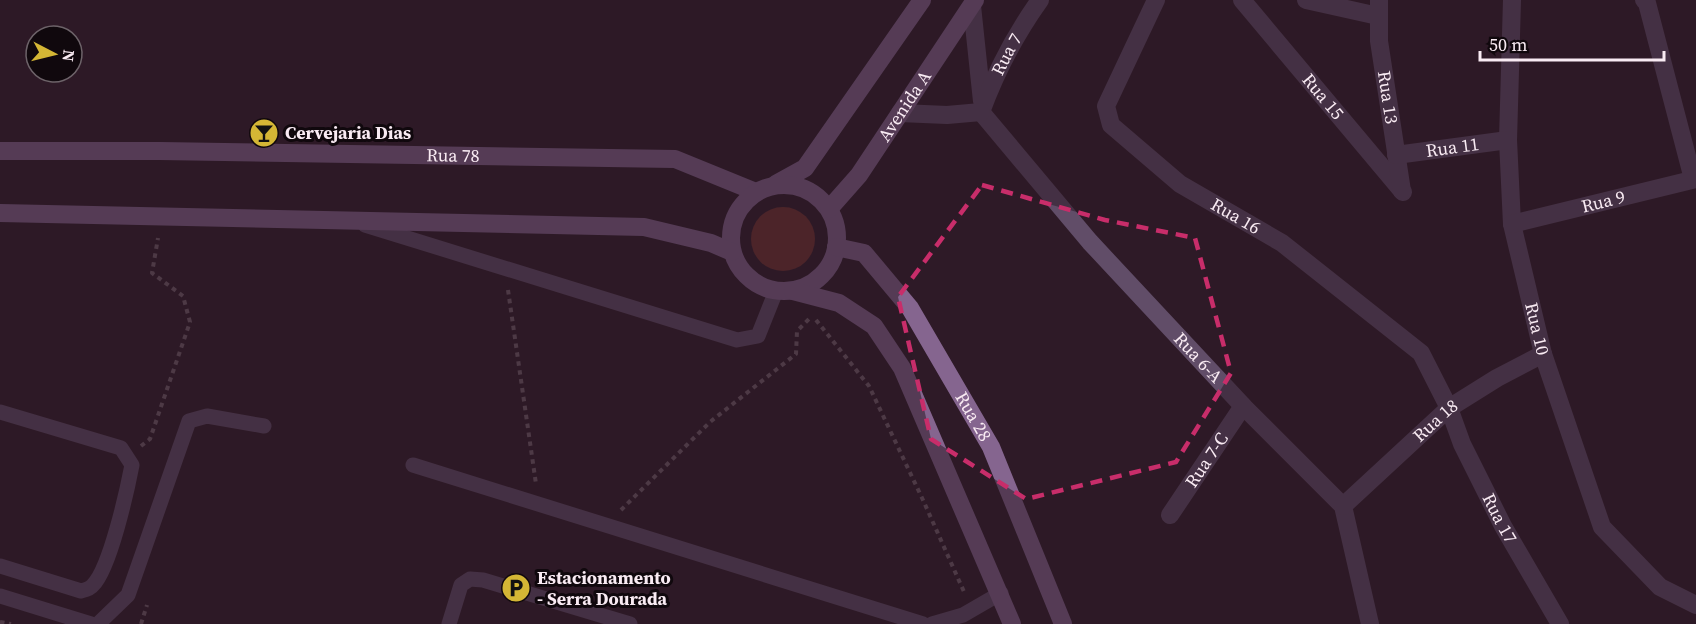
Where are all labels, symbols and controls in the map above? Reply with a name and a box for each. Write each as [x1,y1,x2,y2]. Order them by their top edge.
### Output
north arrow [24,24,84,84]
scale bar [1480,24,1664,62]
street label: Rua 7 [985,29,1028,79]
text: 50 m [1489,32,1527,57]
text: N [57,49,81,63]
street label: Avenida A [872,65,937,146]
street label: Rua 15 [1297,68,1350,125]
street label: Rua 13 [1372,69,1405,126]
bar icon: Cervejaria Dias [248,117,280,149]
place label: Cervejaria Dias [285,120,411,145]
street label: Rua 11 [1424,131,1481,163]
street label: Rua 78 [426,142,480,168]
street label: Rua 9 [1579,184,1628,219]
street label: Rua 16 [1207,192,1265,240]
street label: Rua 10 [1519,300,1556,358]
street label: Rua 6-A [1168,326,1229,388]
street label: Rua 28 [949,387,998,446]
street label: Rua 18 [1407,393,1462,447]
street label: Rua 7-C [1179,427,1234,492]
street label: Rua 17 [1477,489,1523,548]
place label: Estacionamento - Serra Dourada [537,565,671,611]
parking icon: Estacionamento - Serra Dourada [500,572,532,604]

